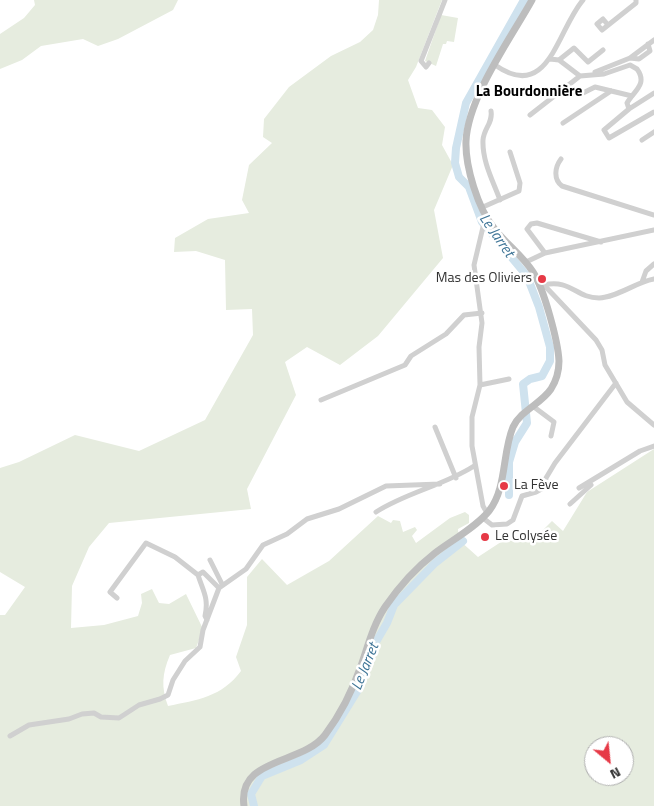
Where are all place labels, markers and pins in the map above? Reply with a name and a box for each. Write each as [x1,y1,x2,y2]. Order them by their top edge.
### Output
place label: Mas des Oliviers [436,271,532,287]
marker: Mas des Oliviers [536,273,548,285]
place label: La Fève [514,478,559,494]
marker: La Fève [498,480,510,492]
place label: Le Colysée [495,529,557,545]
marker: Le Colysée [479,531,491,543]

